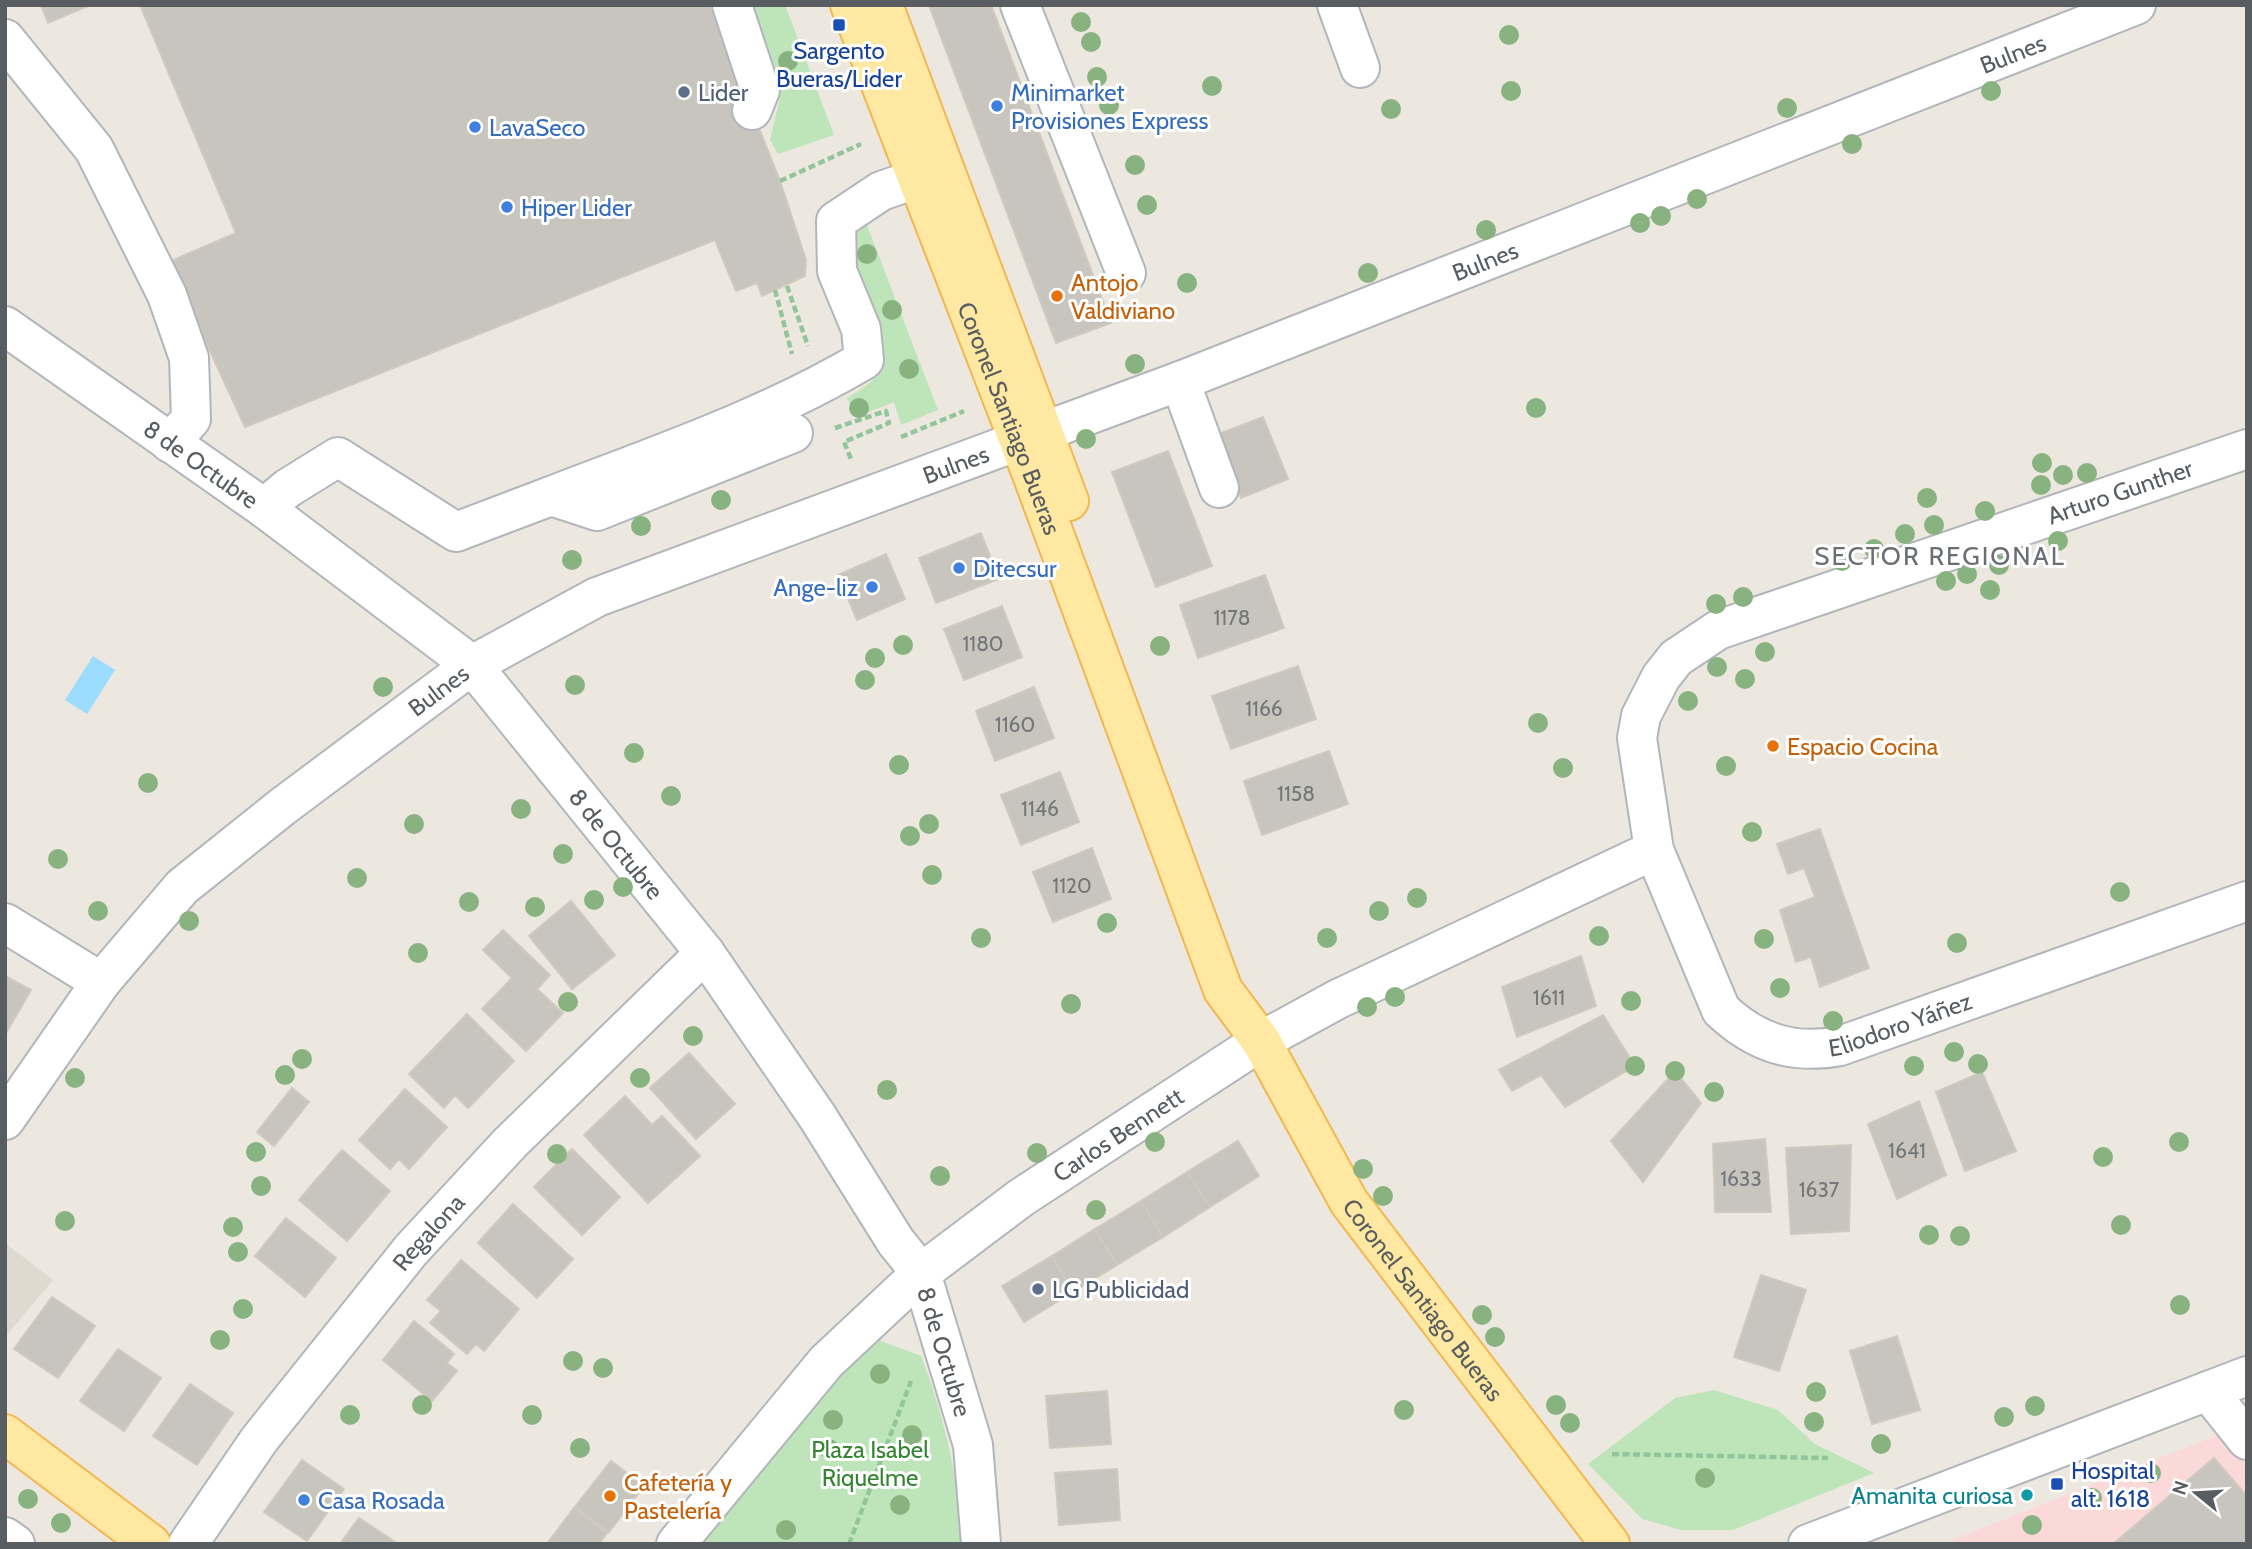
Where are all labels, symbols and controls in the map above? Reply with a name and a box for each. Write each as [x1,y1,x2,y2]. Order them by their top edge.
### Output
marker: Sargento Bueras/Lider [831,17,847,33]
street label: Bulnes [1976,28,2050,79]
place label: Sargento Bueras/Lider [776,36,902,93]
place label: Lider [698,78,749,107]
place label: Minimarket Provisiones Express [1011,78,1208,135]
marker: Lider [676,84,692,100]
marker: Minimarket Provisiones Express [989,98,1005,114]
place label: LavaSeco [489,113,585,142]
marker: LavaSeco [467,119,483,135]
place label: Hiper Lider [521,193,632,222]
marker: Hiper Lider [499,199,515,215]
street label: Bulnes [1448,235,1522,287]
place label: Antojo Valdiviano [1071,268,1175,325]
marker: Antojo Valdiviano [1049,288,1065,304]
street label: Coronel Santiago Bueras [952,298,1068,539]
street label: 8 de Octubre [138,414,264,514]
street label: Bulnes [919,439,993,490]
street label: Arturo Gunther [2044,453,2197,530]
district label: SECTOR REGIONAL [1814,540,2066,572]
place label: Ditecsur [973,554,1057,583]
marker: Ditecsur [951,560,967,576]
place label: Ange-liz [773,573,858,602]
marker: Ange-liz [864,579,880,595]
house number: 1178 [1214,605,1250,630]
house number: 1180 [962,631,1004,656]
street label: Bulnes [402,658,474,722]
house number: 1166 [1245,696,1283,721]
house number: 1160 [995,712,1035,737]
place label: Espacio Cocina [1787,732,1939,761]
marker: Espacio Cocina [1765,738,1781,754]
house number: 1158 [1277,781,1315,806]
street label: 8 de Octubre [563,783,670,905]
house number: 1146 [1021,796,1059,821]
house number: 1120 [1052,873,1092,898]
house number: 1611 [1533,985,1565,1010]
street label: Eliodoro Yáñez [1826,986,1976,1062]
street label: Carlos Bennett [1047,1081,1189,1188]
house number: 1641 [1888,1138,1926,1163]
house number: 1633 [1720,1166,1762,1191]
house number: 1637 [1799,1177,1840,1202]
street label: Regalona [386,1187,471,1276]
street label: Coronel Santiago Bueras [1337,1193,1510,1407]
place label: LG Publicidad [1052,1275,1189,1304]
marker: LG Publicidad [1030,1281,1046,1297]
street label: 8 de Octubre [912,1283,978,1420]
park label: Plaza Isabel Riquelme [811,1435,929,1492]
place label: Hospital alt. 1618 [2071,1456,2155,1513]
north arrow [2161,1458,2231,1528]
place label: Cafetería y Pastelería [624,1468,732,1525]
marker: Hospital alt. 1618 [2049,1476,2065,1492]
text: N [2167,1478,2193,1498]
place label: Amanita curiosa [1851,1481,2013,1510]
place label: Casa Rosada [318,1486,445,1515]
marker: Amanita curiosa [2019,1487,2035,1503]
marker: Cafetería y Pastelería [602,1488,618,1504]
marker: Casa Rosada [296,1492,312,1508]

